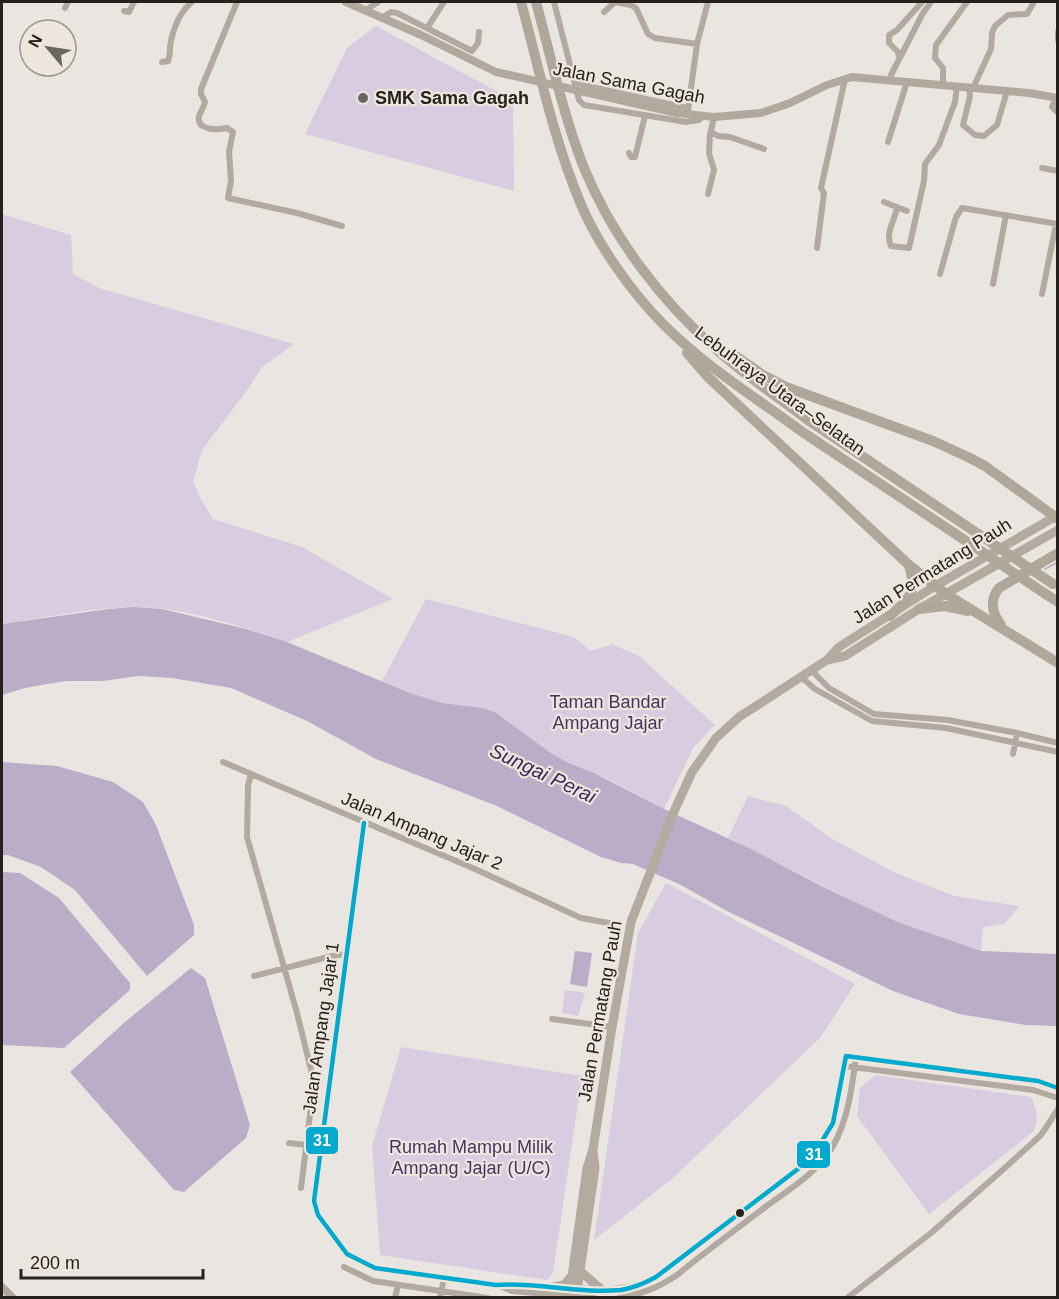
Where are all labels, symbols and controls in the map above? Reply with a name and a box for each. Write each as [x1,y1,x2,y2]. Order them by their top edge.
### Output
north arrow [18,18,78,78]
text: N [25,32,46,50]
street label: Jalan Sama Gagah [551,58,707,108]
place label: SMK Sama Gagah [375,88,529,108]
marker: SMK Sama Gagah [356,91,370,105]
street label: Lebuhraya Utara–Selatan [691,323,869,459]
street label: Jalan Permatang Pauh [849,514,1015,628]
park label: Taman Bandar Ampang Jajar [549,692,667,733]
water label: Sungai Perai [486,739,600,807]
street label: Jalan Ampang Jajar 2 [338,788,506,874]
street label: Jalan Permatang Pauh [574,919,626,1103]
street label: Jalan Ampang Jajar 1 [299,941,343,1115]
line badge: 31 [305,1126,339,1155]
text: 31 [313,1132,331,1149]
park label: Rumah Mampu Milik Ampang Jajar (U/C) [389,1137,554,1178]
line badge: 31 [796,1140,831,1169]
text: 31 [805,1146,823,1163]
unlabelled marker [734,1207,746,1219]
scale bar [21,1242,202,1280]
text: 200 m [30,1253,80,1273]

